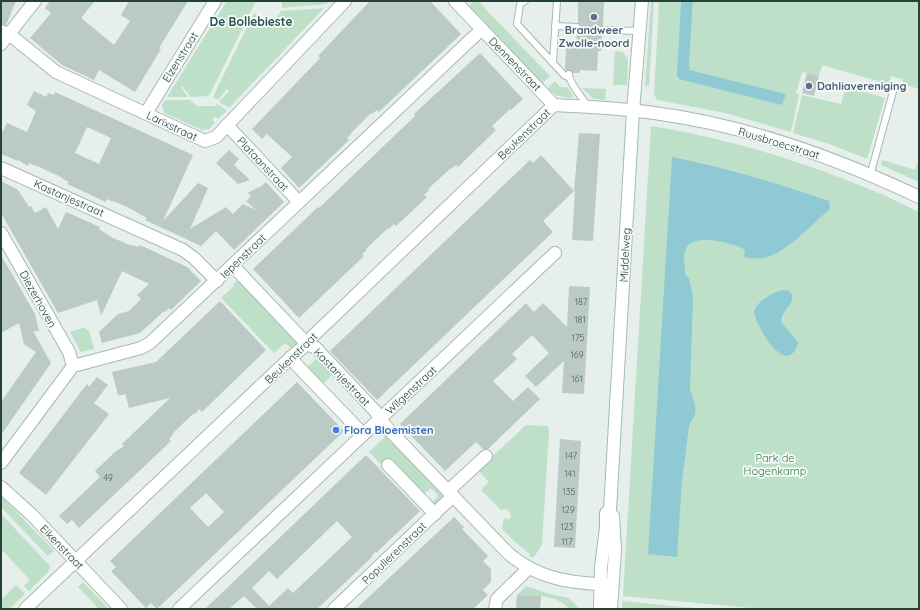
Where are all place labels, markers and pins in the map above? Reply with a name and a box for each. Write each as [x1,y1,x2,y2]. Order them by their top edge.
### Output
marker: Brandweer Zwolle-noord [589,12,599,22]
place label: Brandweer Zwolle-noord [559,23,630,50]
place label: Dahliavereniging [817,79,907,93]
marker: Dahliavereniging [804,81,814,91]
place label: Flora Bloemisten [344,423,433,437]
marker: Flora Bloemisten [331,425,341,435]

